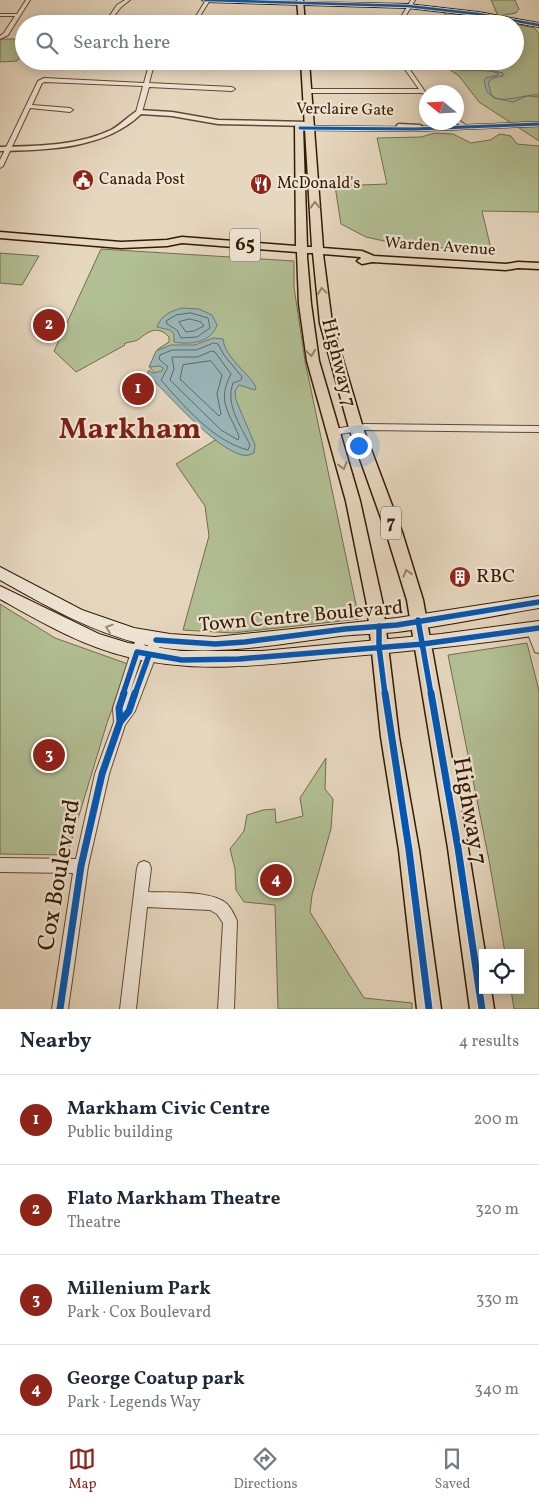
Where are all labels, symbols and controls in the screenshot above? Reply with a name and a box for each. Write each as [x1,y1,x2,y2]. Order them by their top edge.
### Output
search box [15,15,524,70]
icon: search [33,29,61,57]
text: Search here [73,30,170,56]
north arrow [419,85,464,130]
street label: Verclaire Gate [296,98,394,122]
public building icon: Canada Post [71,168,95,192]
place label: Canada Post [99,169,185,191]
restaurant icon: McDonald's [249,172,273,196]
place label: McDonald's [277,173,360,195]
one-way arrow [310,201,321,209]
road number: 65 [230,228,260,262]
street label: Warden Avenue [384,232,496,262]
one-way arrow [317,287,328,295]
pin: 2 [33,306,65,344]
street label: Highway 7 [313,315,363,411]
one-way arrow [306,348,316,357]
pin: 1 [122,370,154,408]
district label: Markham [59,409,201,451]
your location [346,433,372,459]
one-way arrow [337,462,348,471]
road number: 7 [381,506,401,540]
place label: RBC [476,563,515,591]
building icon: RBC [448,565,472,589]
one-way arrow [402,569,412,578]
street label: Town Centre Boulevard [197,594,405,640]
one-way arrow [105,623,114,633]
pin: 3 [33,736,65,774]
street label: Highway 7 [443,754,495,868]
street label: Cox Boulevard [30,797,90,953]
pin: 4 [260,861,292,899]
map controls [479,949,524,994]
button: locate [479,949,524,994]
text: Nearby [20,1027,91,1056]
text: 4 results [459,1031,519,1053]
text: Markham Civic Centre [67,1096,270,1122]
text: 1 [33,1109,39,1131]
text: 200 m [474,1109,519,1131]
text: Public building [67,1122,173,1144]
text: Flato Markham Theatre [67,1186,280,1212]
text: 2 [32,1199,40,1221]
text: 320 m [475,1199,519,1221]
text: Theatre [67,1212,121,1234]
text: Millenium Park [67,1276,211,1302]
text: 3 [32,1289,40,1311]
text: 330 m [476,1289,519,1311]
text: Park · Cox Boulevard [67,1302,211,1324]
text: George Coatup park [67,1366,245,1392]
text: 4 [31,1379,41,1401]
text: 340 m [475,1379,519,1401]
text: Park · Legends Way [67,1392,201,1414]
tab: Map [68,1445,96,1494]
tab: Directions [233,1445,298,1494]
tab: Saved [434,1445,471,1494]

